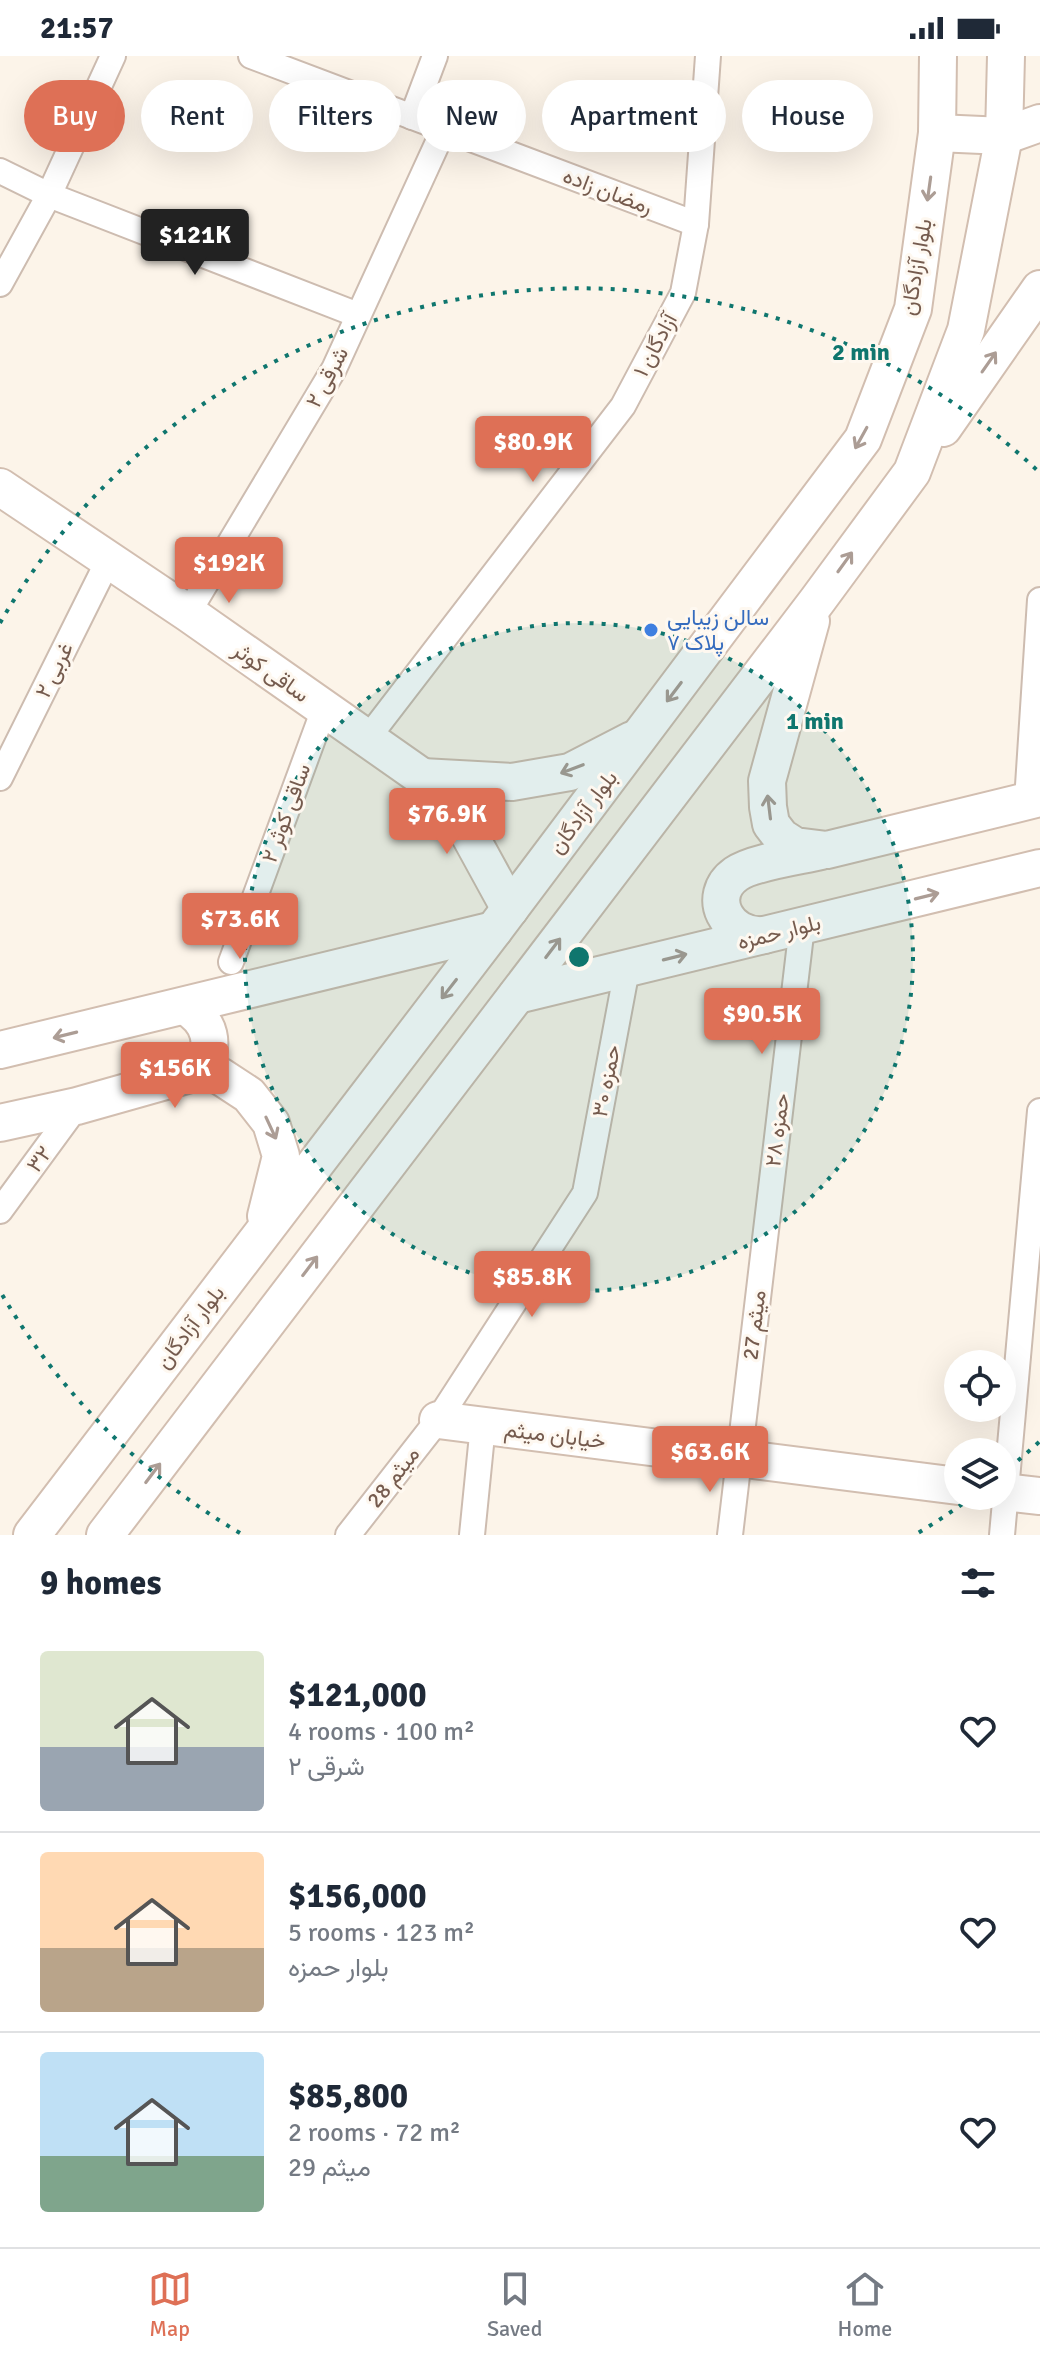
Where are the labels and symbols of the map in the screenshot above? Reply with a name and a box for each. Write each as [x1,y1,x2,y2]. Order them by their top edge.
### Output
street label: رمضان زاده [559,162,657,220]
one-way arrow [921,176,936,202]
pin: $121K [139,209,251,277]
street label: بلوار آزادگان [894,217,938,317]
street label: آزادگان ۱ [627,307,684,381]
text: 2 min [832,337,890,367]
street label: ۲ شرقی [300,342,354,412]
one-way arrow [981,352,997,374]
pin: $80.9K [468,416,598,484]
one-way arrow [853,426,869,449]
pin: $192K [173,537,285,605]
one-way arrow [837,552,854,574]
place label: سالن زیبایی پلاک ۷ [667,604,769,657]
marker: سالن زیبایی پلاک ۷ [642,621,660,639]
street label: ساقی کوثر [227,635,314,708]
street label: ۲ غربی [29,638,79,702]
one-way arrow [665,681,682,702]
text: 1 min [786,706,844,736]
street label: ساقی کوثر ۲ [256,760,316,866]
one-way arrow [561,763,585,777]
street label: بلوار آزادگان [543,765,623,859]
pin: $76.9K [382,788,512,856]
one-way arrow [761,794,776,821]
one-way arrow [914,887,940,902]
pin: $73.6K [175,893,305,961]
street label: بلوار حمزه [734,909,824,955]
one-way arrow [544,938,561,959]
centre of rings [565,943,593,971]
one-way arrow [661,949,687,964]
one-way arrow [441,978,458,999]
pin: $90.5K [697,988,827,1056]
one-way arrow [52,1028,78,1043]
pin: $156K [119,1042,231,1110]
street label: حمزه ۳۰ [586,1043,626,1119]
street label: حمزه ۲۸ [759,1092,795,1168]
one-way arrow [264,1116,279,1140]
street label: ۳۲ [20,1141,58,1177]
pin: $85.8K [467,1251,597,1319]
one-way arrow [302,1256,319,1277]
street label: بلوار آزادگان [150,1280,230,1374]
street label: میثم 27 [736,1289,773,1362]
street label: خیابان میثم [503,1415,607,1456]
pin: $63.6K [645,1426,775,1494]
street label: میثم 28 [361,1441,426,1514]
one-way arrow [144,1463,161,1484]

